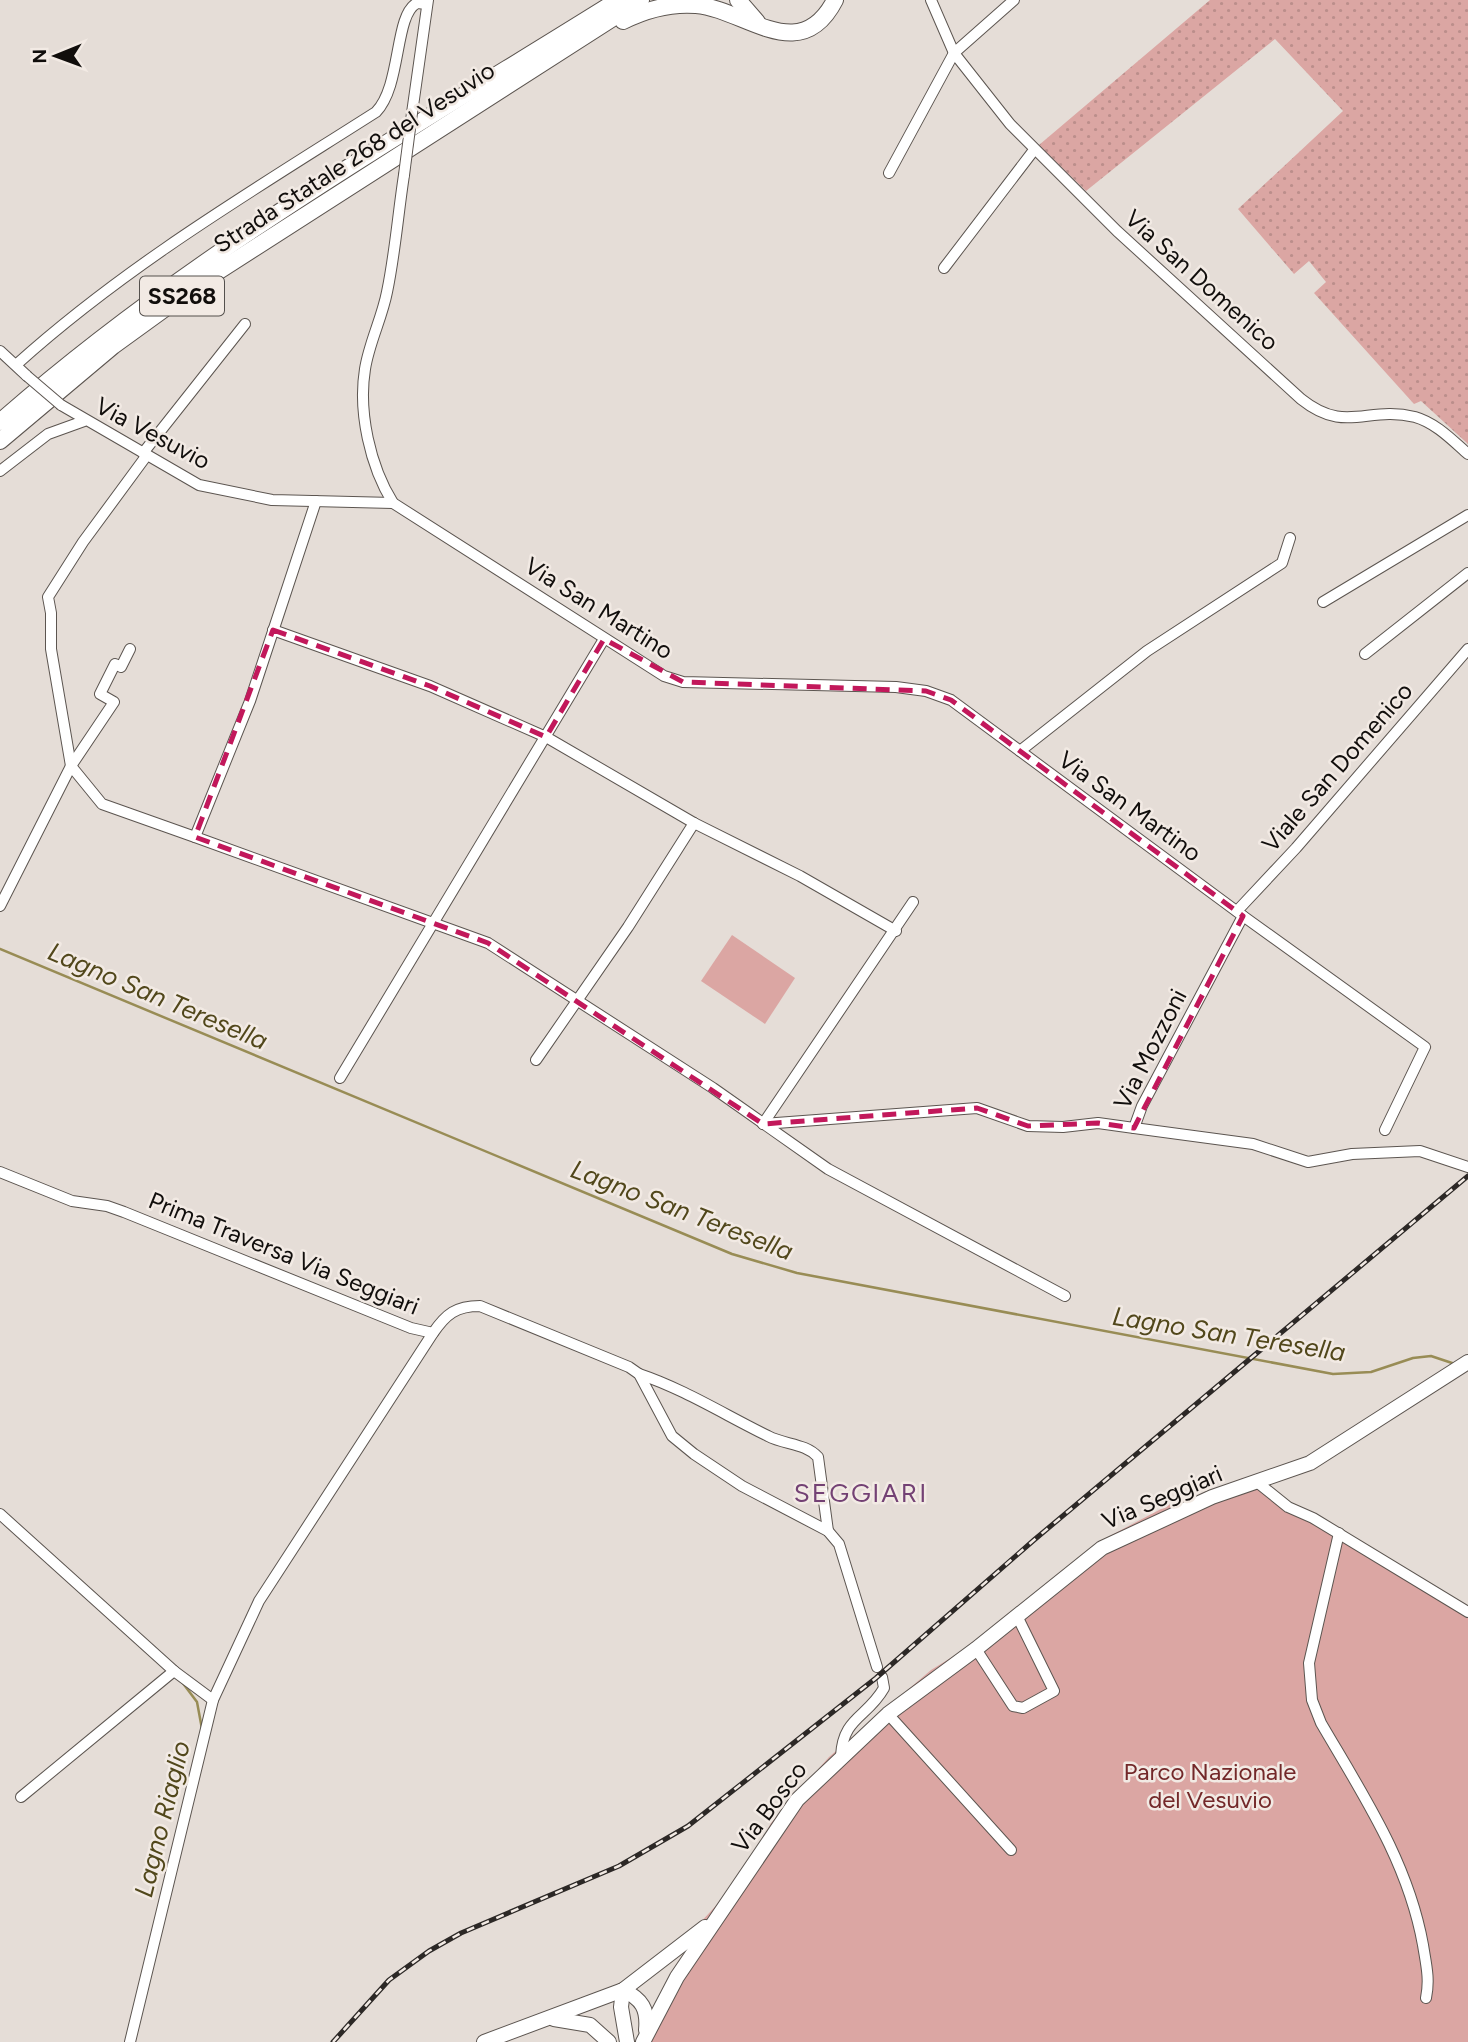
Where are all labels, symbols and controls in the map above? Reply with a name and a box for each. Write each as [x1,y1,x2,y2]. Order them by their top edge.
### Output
north arrow [21,21,91,91]
text: N [28,49,51,64]
street label: Strada Statale 268 del Vesuvio [208,55,500,259]
street label: Via San Domenico [1119,203,1285,357]
road number: SS268 [140,276,224,316]
street label: Via Vesuvio [91,391,215,475]
street label: Via San Martino [520,551,678,665]
street label: Viale San Domenico [1256,676,1418,858]
street label: Via San Martino [1053,745,1207,867]
water label: Lagno San Teresella [43,935,273,1057]
street label: Via Mozzoni [1107,984,1193,1114]
water label: Lagno San Teresella [566,1153,798,1267]
street label: Prima Traversa Via Seggiari [145,1185,423,1321]
water label: Lagno San Teresella [1110,1300,1348,1368]
street label: Via Seggiari [1097,1459,1227,1535]
district label: SEGGIARI [794,1477,928,1509]
water label: Lagno Riaglio [127,1738,197,1900]
street label: Via Bosco [725,1756,813,1858]
park label: Parco Nazionale del Vesuvio [1124,1757,1296,1814]

